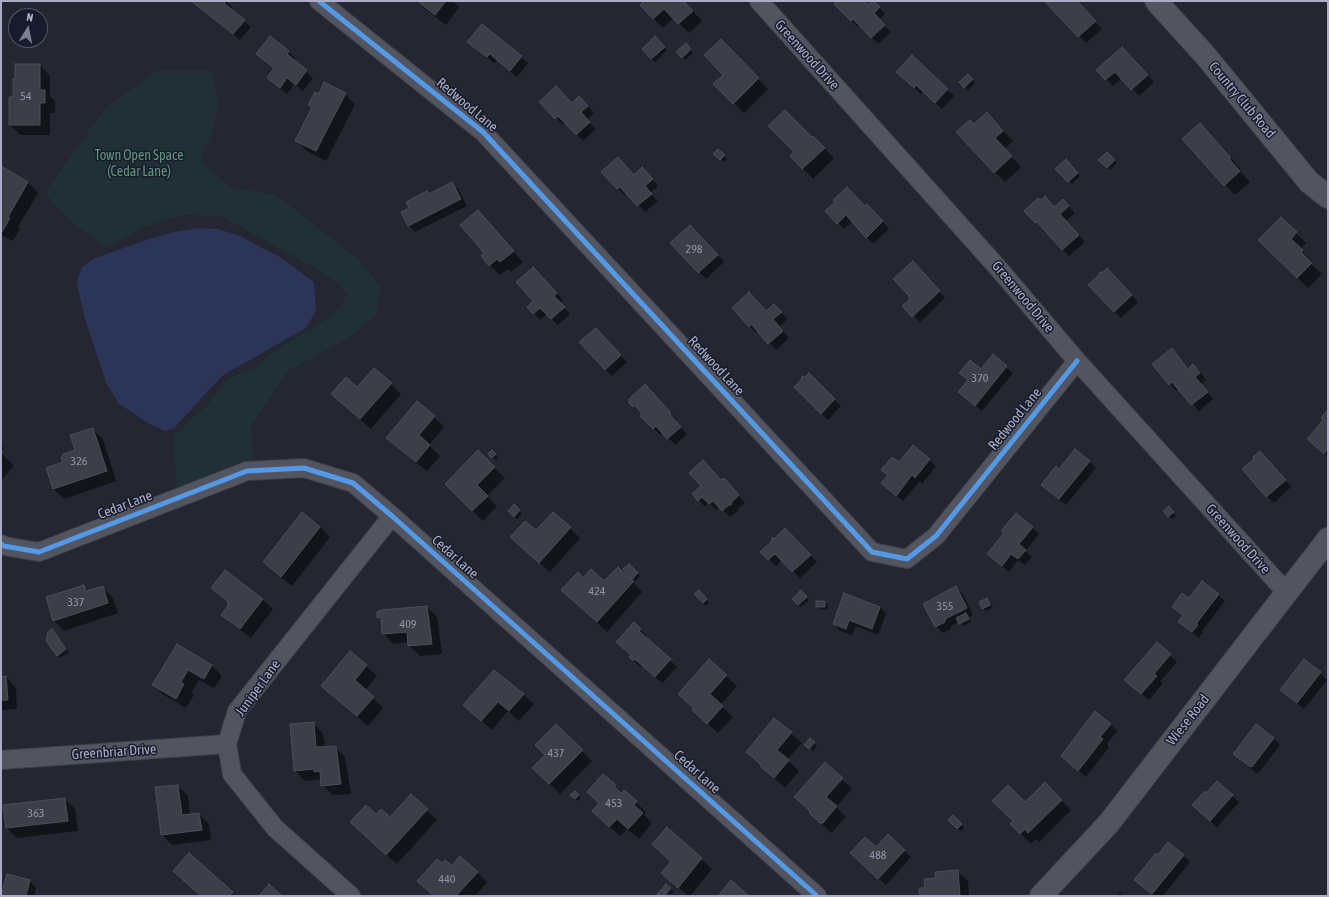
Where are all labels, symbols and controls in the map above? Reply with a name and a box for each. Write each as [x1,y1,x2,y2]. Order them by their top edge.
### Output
north arrow [8,8,48,48]
text: N [26,11,34,24]
street label: Greenwood Drive [771,17,843,93]
street label: Country Club Road [1205,58,1279,142]
street label: Redwood Lane [433,74,501,136]
house number: 54 [20,89,32,103]
park label: Town Open Space (Cedar Lane) [94,148,184,180]
house number: 298 [686,242,702,256]
street label: Greenwood Drive [988,258,1058,336]
street label: Redwood Lane [684,333,748,399]
house number: 370 [972,371,988,385]
street label: Redwood Lane [985,385,1045,453]
house number: 326 [71,454,87,468]
street label: Cedar Lane [95,487,155,523]
street label: Greenwood Drive [1202,501,1274,577]
street label: Cedar Lane [428,532,482,582]
house number: 424 [589,584,605,598]
house number: 337 [68,595,84,609]
house number: 355 [937,599,953,613]
house number: 409 [400,617,416,631]
street label: Juniper Lane [232,657,284,719]
street label: Wiese Road [1163,691,1213,749]
street label: Greenbriar Drive [71,741,157,763]
house number: 437 [548,746,564,760]
street label: Cedar Lane [670,747,724,797]
house number: 453 [606,796,622,810]
house number: 363 [28,806,44,820]
house number: 488 [870,848,886,862]
house number: 440 [439,872,455,886]

